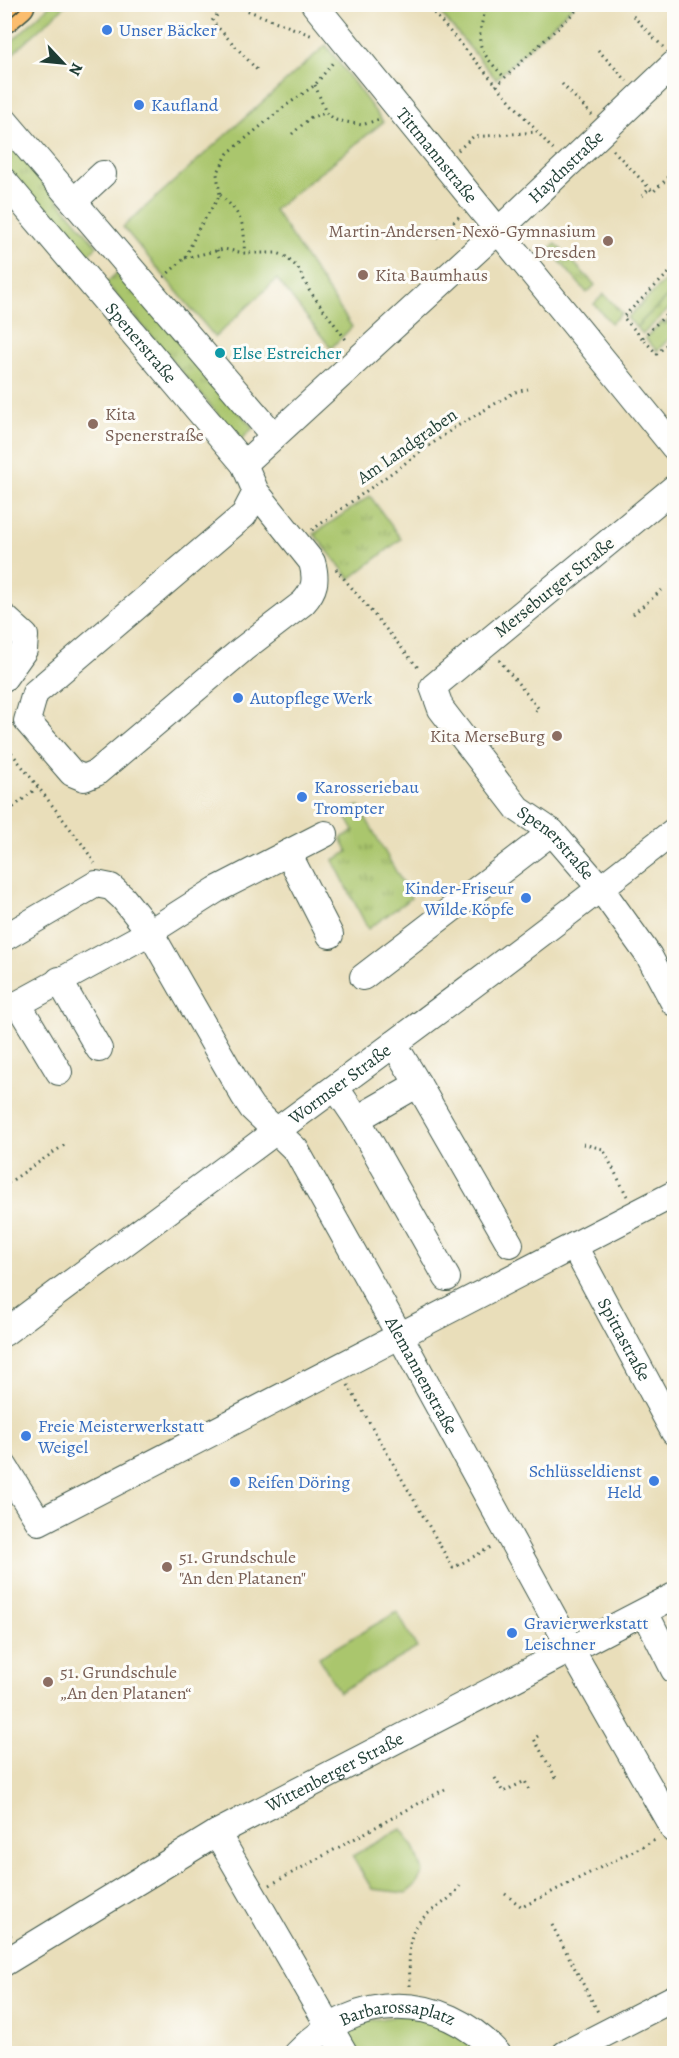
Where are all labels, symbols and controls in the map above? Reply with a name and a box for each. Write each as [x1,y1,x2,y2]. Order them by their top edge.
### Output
place label: Unser Bäcker [119,18,217,42]
marker: Unser Bäcker [100,23,114,37]
north arrow [33,33,93,93]
text: N [63,59,88,80]
place label: Kaufland [151,93,219,117]
marker: Kaufland [132,98,146,112]
street label: Tittmannstraße [391,103,483,208]
street label: Haydnstraße [523,125,609,208]
place label: Martin-Andersen-Nexö-Gymnasium Dresden [329,219,596,264]
marker: Martin-Andersen-Nexö-Gymnasium Dresden [601,234,615,248]
place label: Kita Baumhaus [375,263,488,287]
marker: Kita Baumhaus [356,268,370,282]
street label: Spenerstraße [100,297,182,388]
place label: Else Estreicher [232,341,342,365]
marker: Else Estreicher [213,346,227,360]
place label: Kita Spenerstraße [105,402,204,447]
street label: Am Landgraben [351,403,462,490]
marker: Kita Spenerstraße [86,417,100,431]
street label: Merseburger Straße [489,531,619,643]
place label: Autopflege Werk [249,686,373,710]
marker: Autopflege Werk [231,691,245,705]
place label: Kita MerseBurg [430,724,545,748]
marker: Kita MerseBurg [550,729,564,743]
place label: Karosseriebau Trompter [314,775,419,820]
marker: Karosseriebau Trompter [295,790,309,804]
street label: Spenerstraße [512,800,600,885]
place label: Kinder-Friseur Wilde Köpfe [404,876,514,921]
marker: Kinder-Friseur Wilde Köpfe [519,891,533,905]
street label: Wormser Straße [283,1038,396,1130]
street label: Spittastraße [592,1293,656,1385]
street label: Alemannenstraße [379,1311,463,1439]
place label: Freie Meisterwerkstatt Weigel [37,1414,205,1459]
marker: Freie Meisterwerkstatt Weigel [19,1429,33,1443]
place label: Schlüsseldienst Held [529,1459,642,1504]
place label: Reifen Döring [247,1470,350,1494]
marker: Schlüsseldienst Held [647,1474,661,1488]
marker: Reifen Döring [228,1475,242,1489]
place label: 51. Grundschule "An den Platanen" [179,1545,306,1590]
marker: 51. Grundschule "An den Platanen" [160,1560,174,1574]
place label: Gravierwerkstatt Leischner [524,1611,649,1656]
marker: Gravierwerkstatt Leischner [505,1626,519,1640]
place label: 51. Grundschule „An den Platanen“ [60,1660,191,1705]
marker: 51. Grundschule „An den Platanen“ [41,1675,55,1689]
street label: Wittenberger Straße [261,1726,408,1818]
street label: Barbarossaplatz [335,1995,460,2032]

